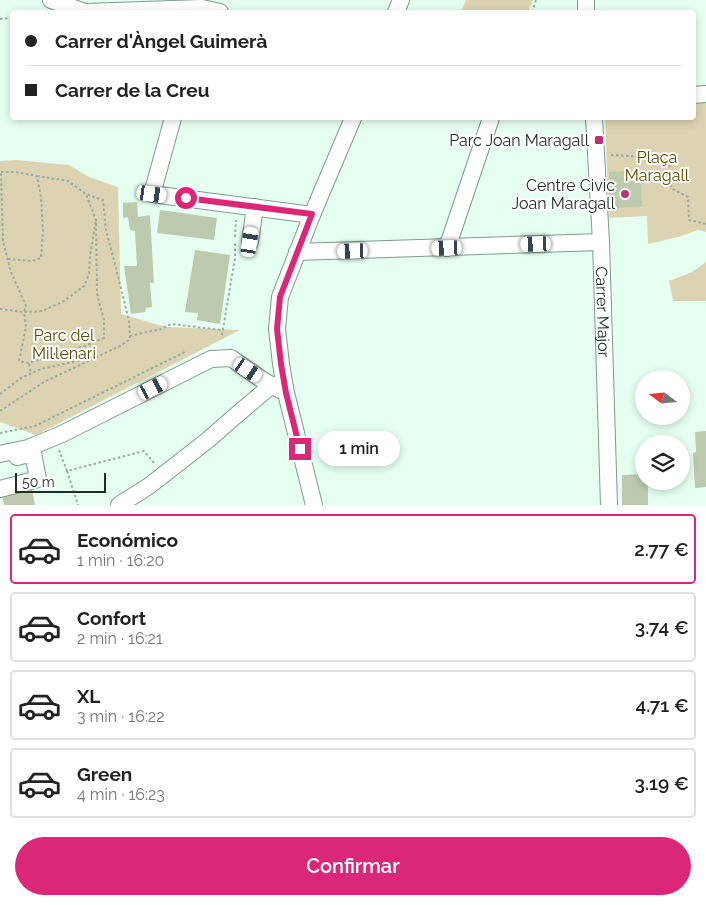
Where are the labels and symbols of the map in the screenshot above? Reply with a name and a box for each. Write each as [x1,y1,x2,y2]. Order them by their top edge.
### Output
place label: Parc Joan Maragall [449,131,590,150]
marker: Parc Joan Maragall [593,134,605,146]
park label: Plaça Maragall [625,148,690,185]
place label: Centre Civic Joan Maragall [512,176,616,213]
car [136,184,167,204]
route start [175,187,197,209]
marker: Centre Civic Joan Maragall [619,188,631,200]
car [240,226,259,258]
car [520,236,551,252]
car [431,240,462,256]
car [337,243,368,259]
street label: Carrer Major [592,266,614,358]
park label: Parc del Mil·lenari [32,326,96,363]
car [231,355,264,385]
north arrow [635,370,690,425]
car [136,375,169,401]
callout: 1 min [318,432,400,466]
route end [289,438,311,460]
scale bar [15,470,106,493]

